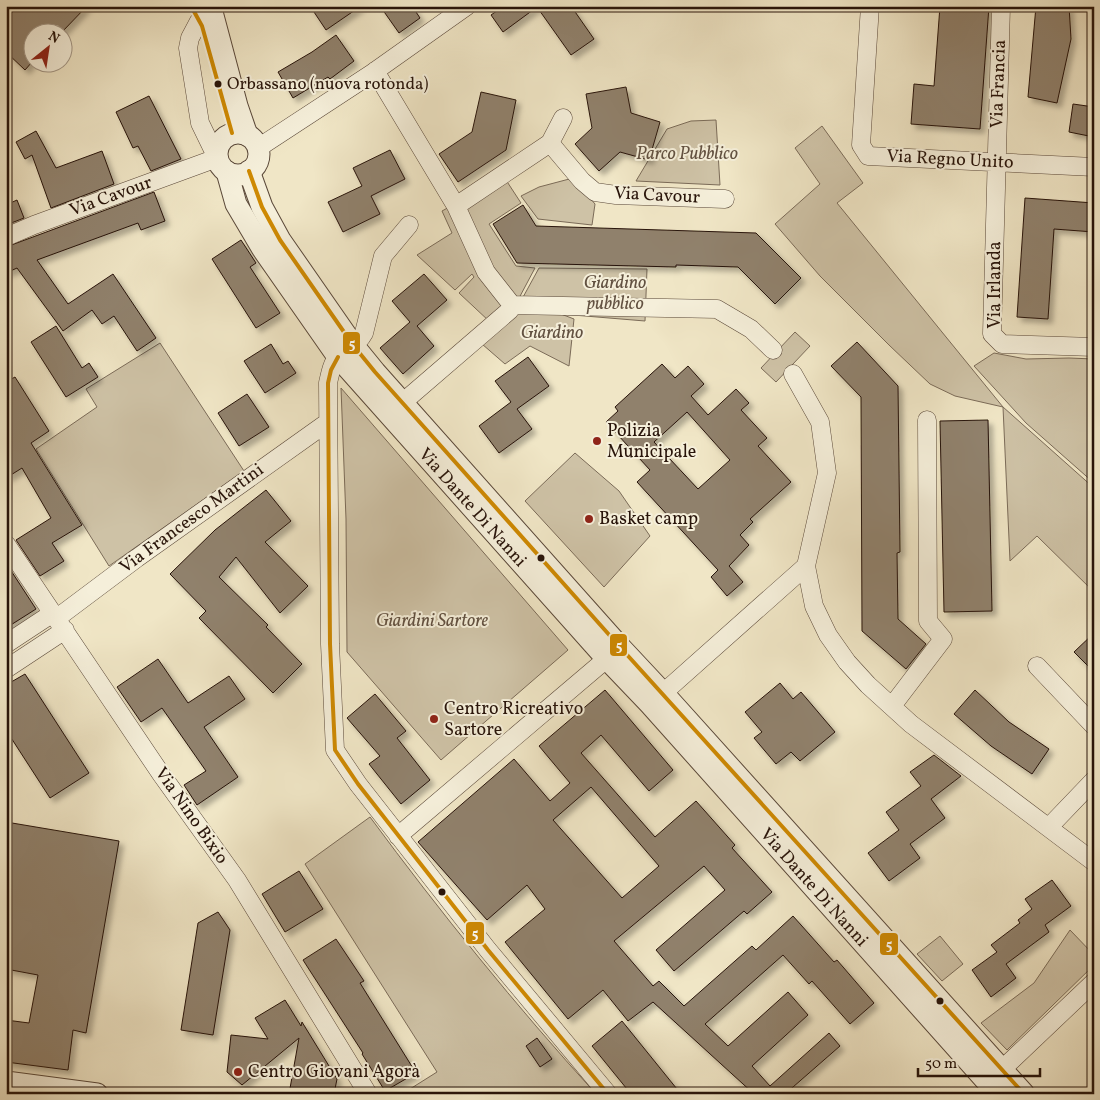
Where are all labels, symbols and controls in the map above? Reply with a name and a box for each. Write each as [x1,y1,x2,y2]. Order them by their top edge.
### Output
north arrow [22,22,72,72]
text: N [45,27,63,49]
street label: Via Francia [985,39,1013,129]
place label: Orbassano (nuova rotonda) [227,73,429,96]
marker: Orbassano (nuova rotonda) [213,79,223,89]
park label: Parco Pubblico [636,142,738,167]
street label: Via Regno Unito [886,144,1014,176]
street label: Via Cavour [66,170,156,223]
street label: Via Cavour [613,181,701,211]
street label: Via Irlanda [983,241,1008,329]
park label: Giardino pubblico [584,271,646,317]
park label: Giardino [521,321,583,346]
line badge: 5 [342,331,361,355]
text: 5 [349,335,356,354]
place label: Polizia Municipale [607,419,696,465]
marker: Polizia Municipale [591,435,603,447]
street label: Via Dante Di Nanni [412,443,532,573]
street label: Via Francesco Martini [115,458,269,580]
place label: Basket camp [599,507,698,532]
marker: Basket camp [583,513,595,525]
unlabelled marker [536,553,546,563]
park label: Giardini Sartore [376,609,488,634]
line badge: 5 [609,633,628,657]
text: 5 [616,637,623,656]
place label: Centro Ricreativo Sartore [444,697,583,743]
marker: Centro Ricreativo Sartore [428,713,440,725]
street label: Via Nino Bixio [148,762,234,870]
street label: Via Dante Di Nanni [754,823,874,953]
unlabelled marker [437,887,447,897]
line badge: 5 [465,921,485,945]
text: 5 [472,925,479,944]
line badge: 5 [879,932,899,956]
text: 5 [886,936,893,955]
unlabelled marker [935,996,945,1006]
scale bar [918,1045,1040,1077]
text: 50 m [925,1054,957,1075]
place label: Centro Giovani Agorà [248,1060,420,1085]
marker: Centro Giovani Agorà [232,1066,244,1078]

